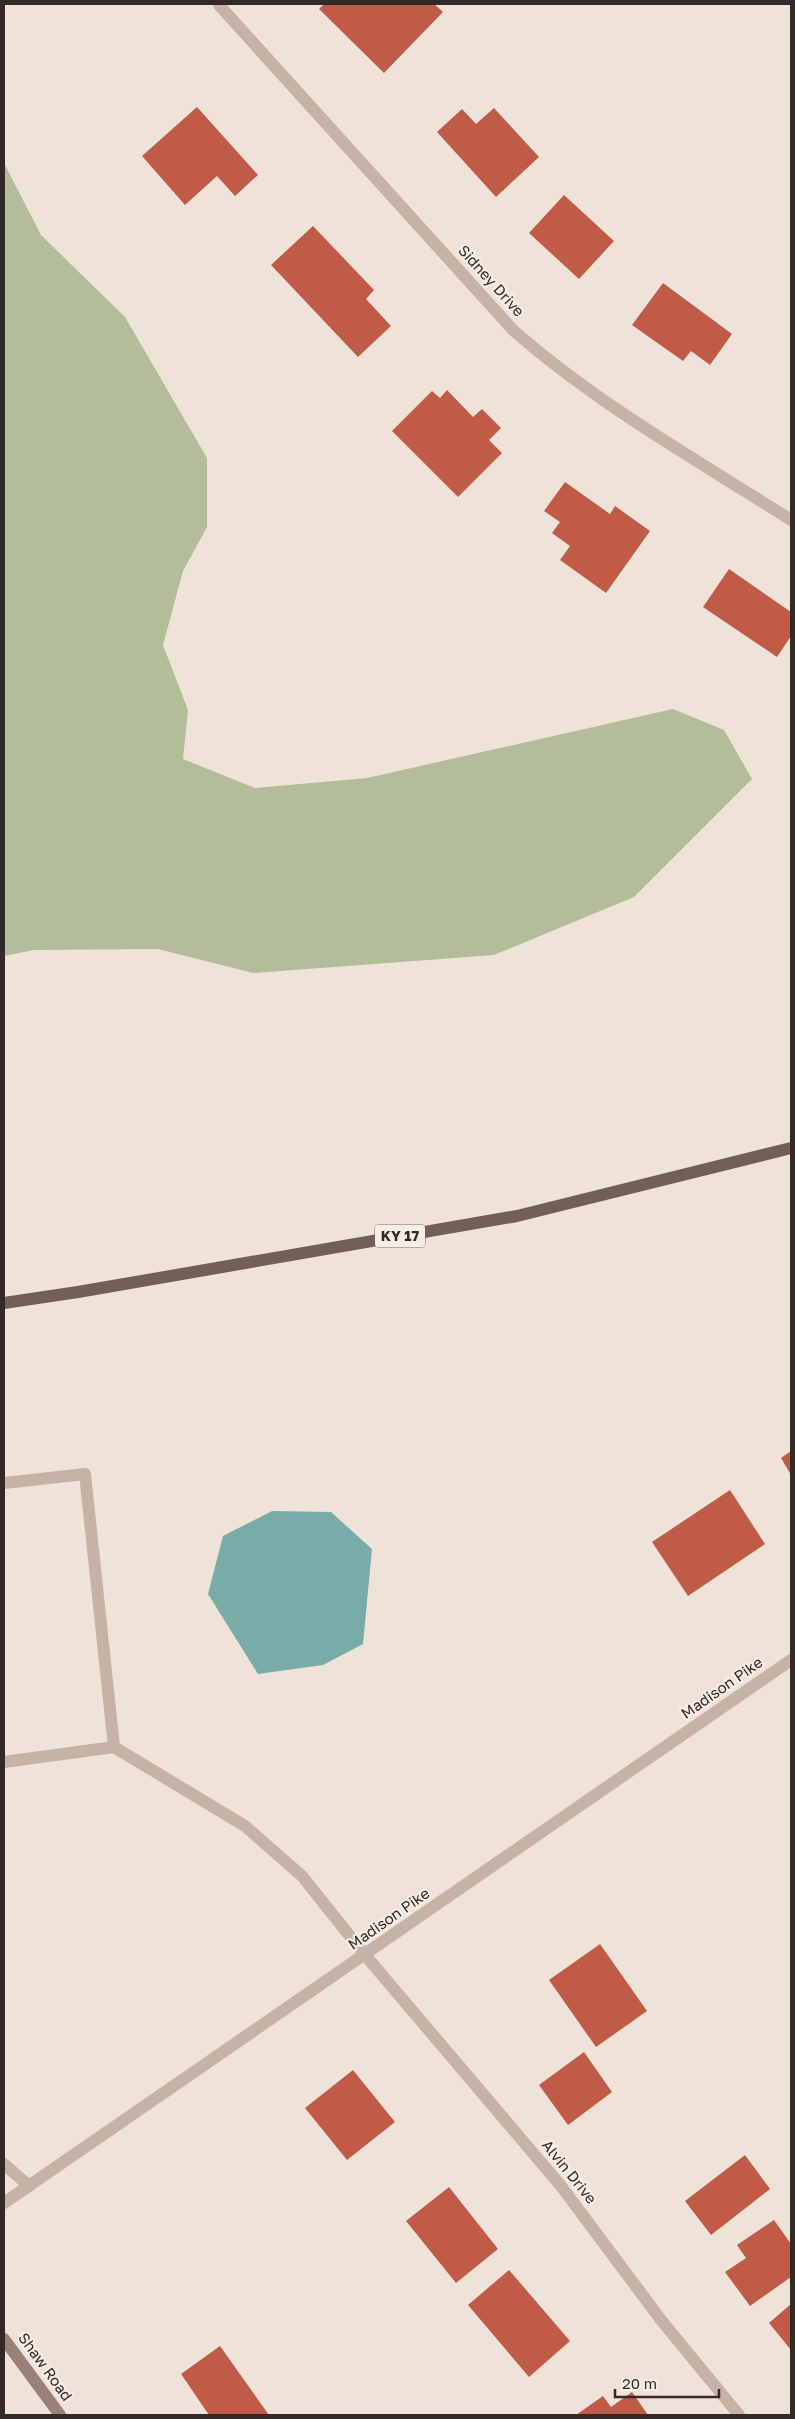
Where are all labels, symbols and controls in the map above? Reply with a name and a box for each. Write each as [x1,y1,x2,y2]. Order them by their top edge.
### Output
street label: Sidney Drive [455,241,529,320]
road number: KY 17 [375,1224,425,1248]
street label: Madison Pike [677,1652,766,1722]
street label: Madison Pike [344,1883,433,1953]
street label: Alvin Drive [539,2136,601,2207]
street label: Shaw Road [15,2329,77,2404]
scale bar [615,2366,719,2398]
text: 20 m [622,2374,657,2392]

